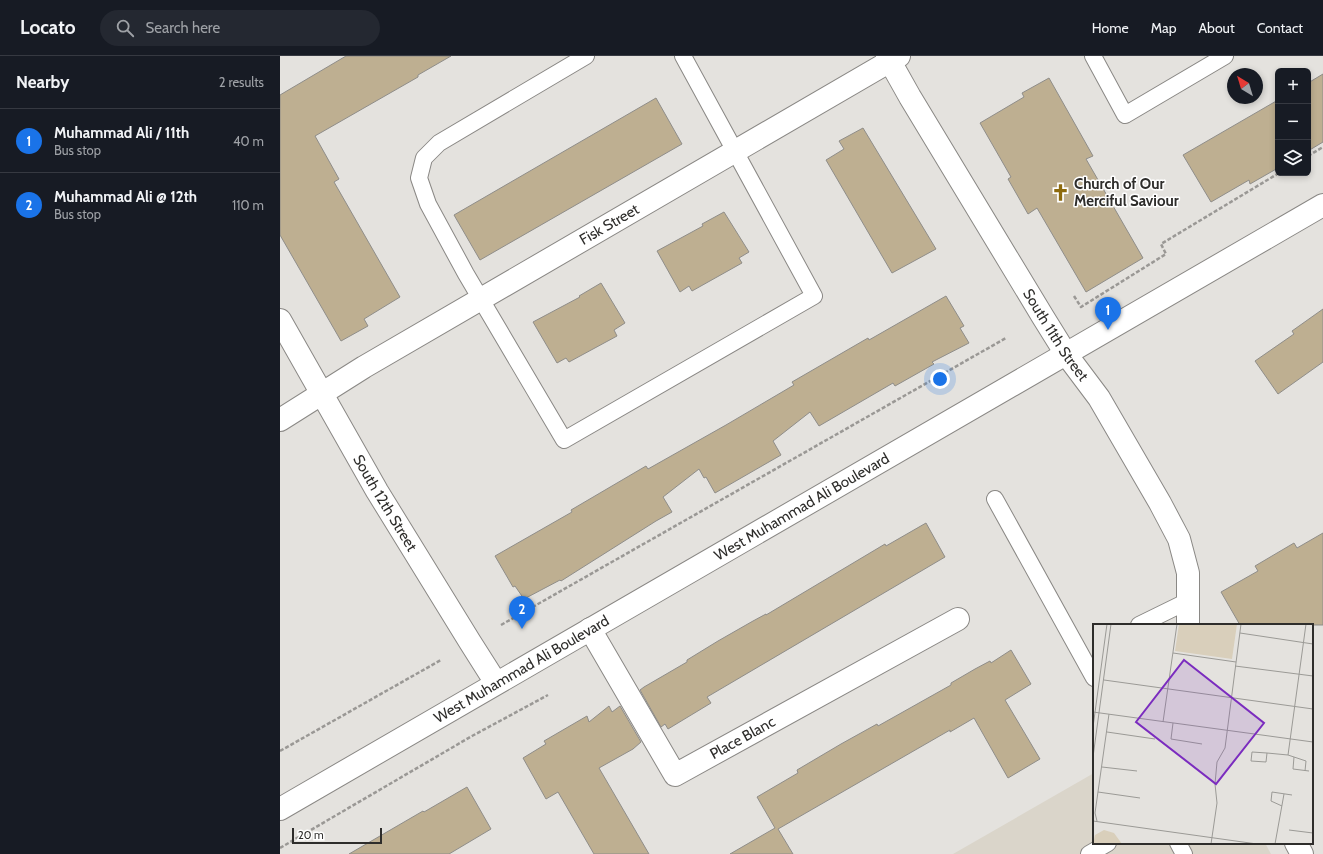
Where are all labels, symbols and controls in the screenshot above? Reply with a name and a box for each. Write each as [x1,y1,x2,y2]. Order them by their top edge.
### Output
search box [100,10,380,46]
text: Locato [20,16,76,39]
icon: search [114,17,136,39]
text: Search here [146,19,220,37]
text: Home [1092,19,1129,37]
text: Map [1151,19,1176,37]
text: About [1198,19,1235,37]
text: Contact [1257,19,1303,37]
north arrow [1227,68,1263,104]
map controls [1275,68,1311,176]
button: + [1275,68,1311,104]
text: Nearby [16,72,69,92]
text: 2 results [219,74,264,90]
button: − [1275,104,1311,140]
text: Muhammad Ali / 11th [54,124,189,142]
text: 1 [27,133,31,149]
text: 40 m [233,133,264,149]
button: layers [1275,140,1311,176]
text: Bus stop [54,142,101,158]
place label: Church of Our Merciful Saviour [1074,175,1179,210]
church icon: Church of Our Merciful Saviour [1051,183,1071,203]
text: Muhammad Ali @ 12th [54,188,197,206]
text: 2 [26,197,32,213]
text: 110 m [232,197,264,213]
street label: Fisk Street [576,200,642,249]
text: Bus stop [54,206,101,222]
street label: South 11th Street [1019,286,1092,385]
pin: 1 [1095,297,1121,330]
your location [930,369,950,389]
street label: West Muhammad Ali Boulevard [711,449,893,565]
street label: South 12th Street [349,452,421,555]
pin: 2 [509,596,535,629]
street label: West Muhammad Ali Boulevard [431,611,612,727]
inset map [1093,624,1313,844]
street label: Place Blanc [707,712,778,763]
scale bar [292,826,382,845]
text: 20 m [298,828,324,842]

